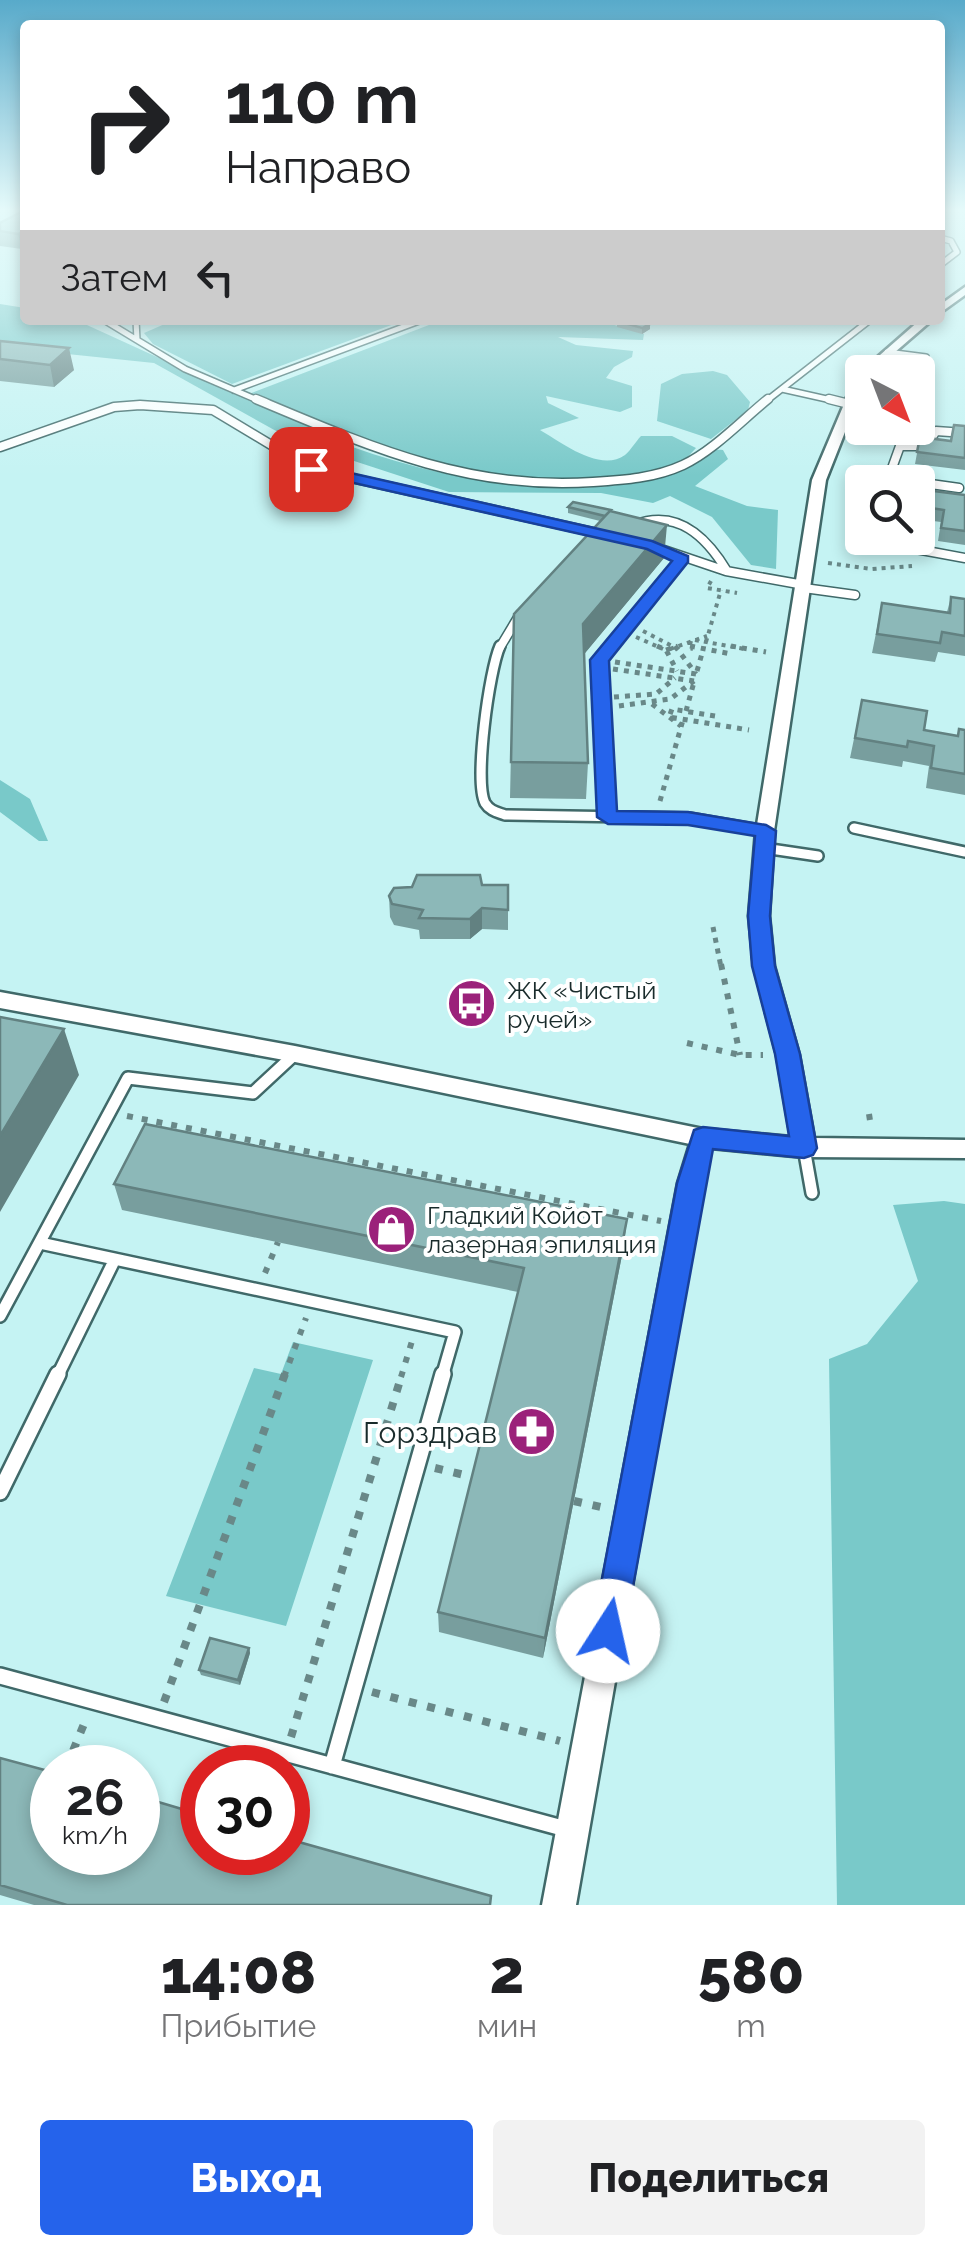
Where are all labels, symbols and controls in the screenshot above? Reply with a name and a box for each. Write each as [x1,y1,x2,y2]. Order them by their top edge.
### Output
text: 110 m [225,57,419,139]
icon: right [60,60,190,190]
text: Направо [225,141,411,194]
icon: left [188,250,243,305]
text: Затем [60,255,168,300]
north arrow [845,355,935,445]
map controls [845,355,935,555]
pin [269,427,354,512]
icon: arrive [284,442,339,497]
button: search [845,465,935,555]
place label: ЖК «Чистый ручей» [507,975,656,1034]
bus stop icon: ЖК «Чистый ручей» [446,978,498,1030]
place label: Гладкий Койот лазерная эпиляция [427,1200,656,1259]
shop icon: Гладкий Койот лазерная эпиляция [366,1203,418,1255]
pharmacy icon: Горздрав [506,1406,558,1458]
place label: Горздрав [363,1415,497,1450]
position arrow [556,1579,660,1683]
speed limit sign: 30 [180,1745,310,1875]
text: 26 [66,1768,124,1827]
text: km/h [62,1820,128,1850]
text: 14:08 [161,1937,316,2007]
text: 2 [490,1937,524,2007]
text: 580 [698,1937,804,2007]
text: Прибытие [161,2007,316,2044]
text: мин [477,2007,537,2044]
text: m [736,2007,766,2044]
button: Выход [40,2120,473,2235]
button: Поделиться [493,2120,925,2235]

